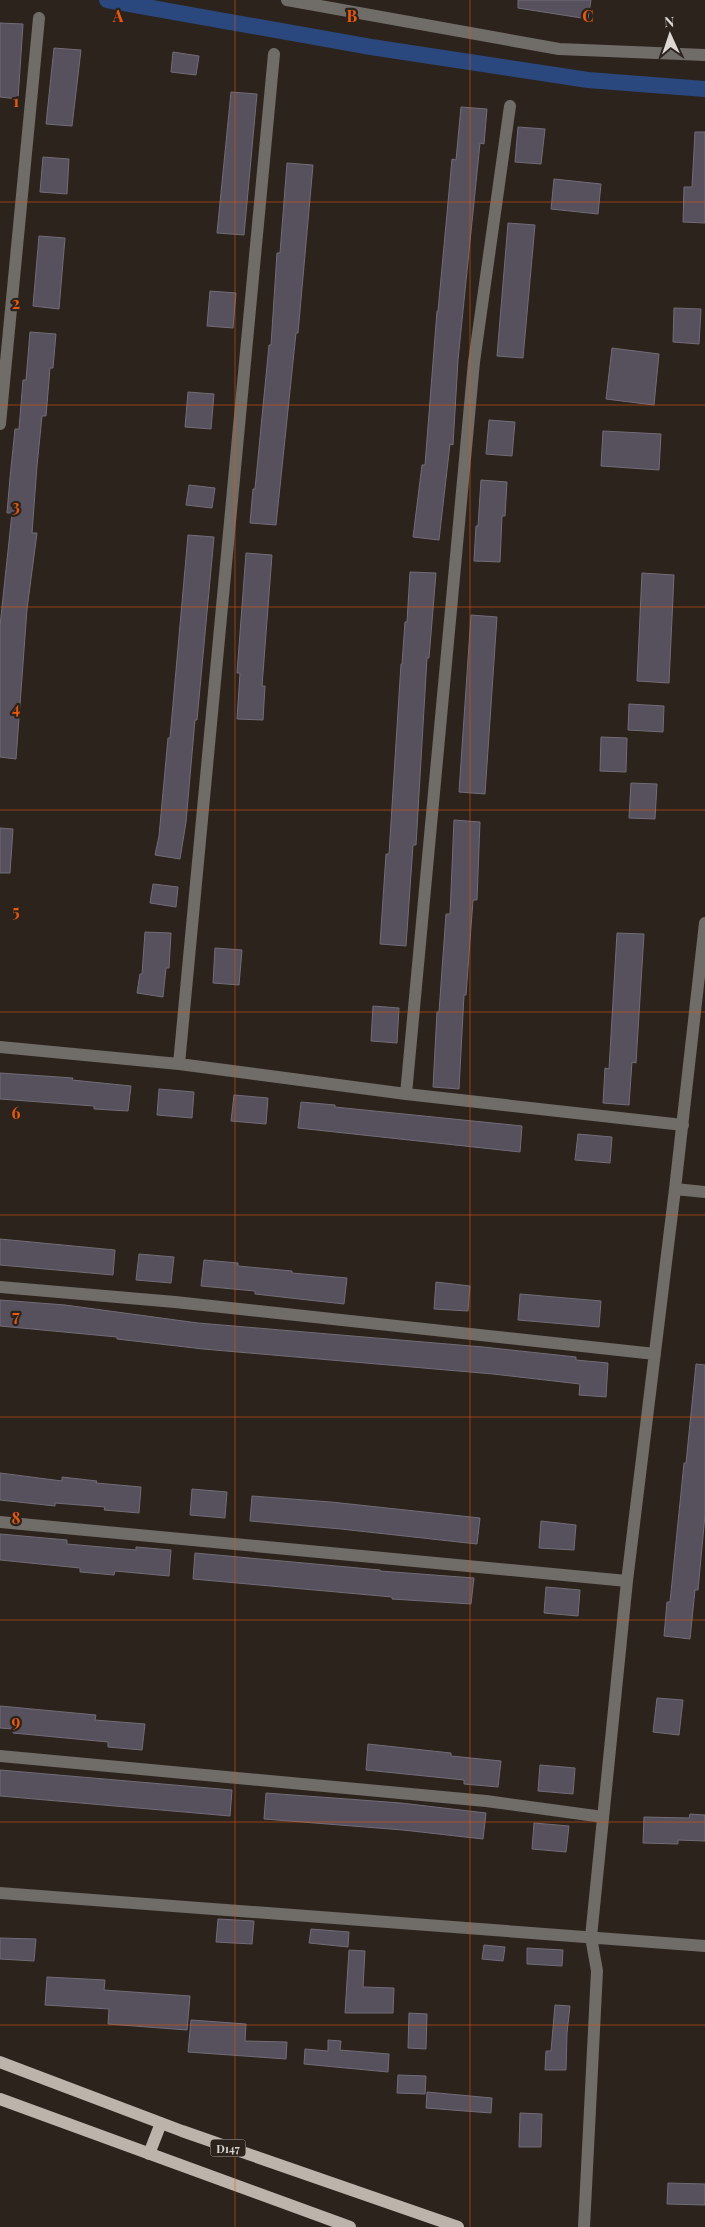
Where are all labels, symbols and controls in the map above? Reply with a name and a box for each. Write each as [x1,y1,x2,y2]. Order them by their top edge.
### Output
text: A [112,5,124,26]
text: B [347,5,358,26]
text: C [582,5,594,26]
north arrow [645,10,695,60]
text: N [664,12,675,31]
text: 1 [13,90,19,111]
text: 2 [12,292,20,313]
text: 3 [12,495,20,516]
text: 4 [12,697,20,718]
text: 5 [12,900,20,921]
text: 6 [12,1102,21,1123]
text: 7 [12,1305,20,1326]
text: 8 [12,1507,21,1528]
text: 9 [12,1710,21,1731]
road number: D147 [210,2140,246,2156]

